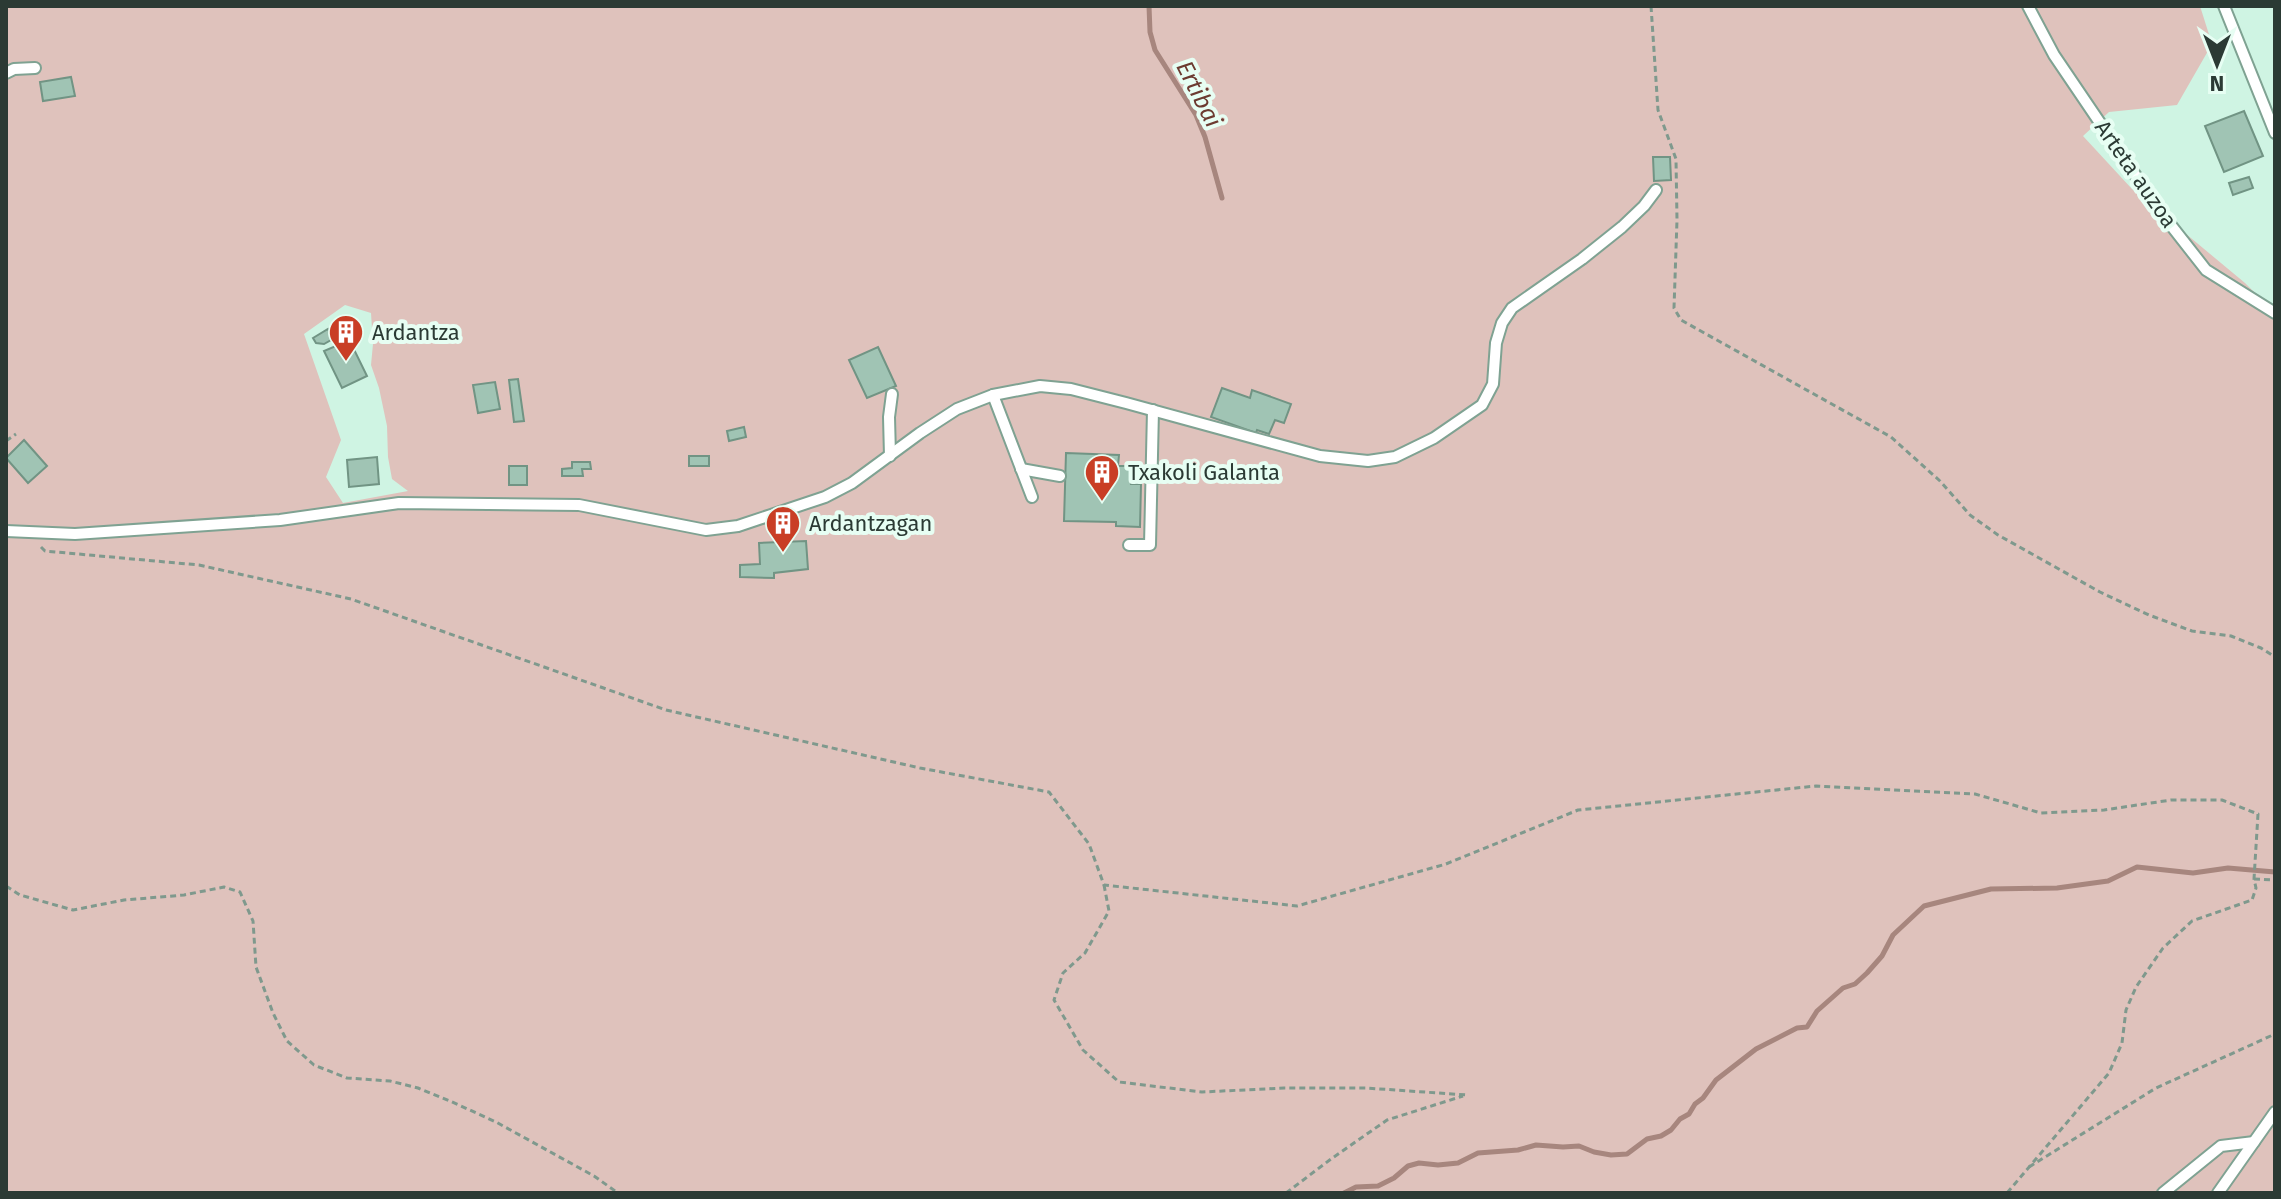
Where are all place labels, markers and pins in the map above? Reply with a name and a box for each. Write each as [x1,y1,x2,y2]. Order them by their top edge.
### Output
building icon: Ardantza [327,313,365,363]
place label: Ardantza [372,319,460,346]
building icon: Txakoli Galanta [1083,453,1121,503]
place label: Txakoli Galanta [1128,459,1280,486]
building icon: Ardantzagan [764,504,802,554]
place label: Ardantzagan [809,510,932,537]

